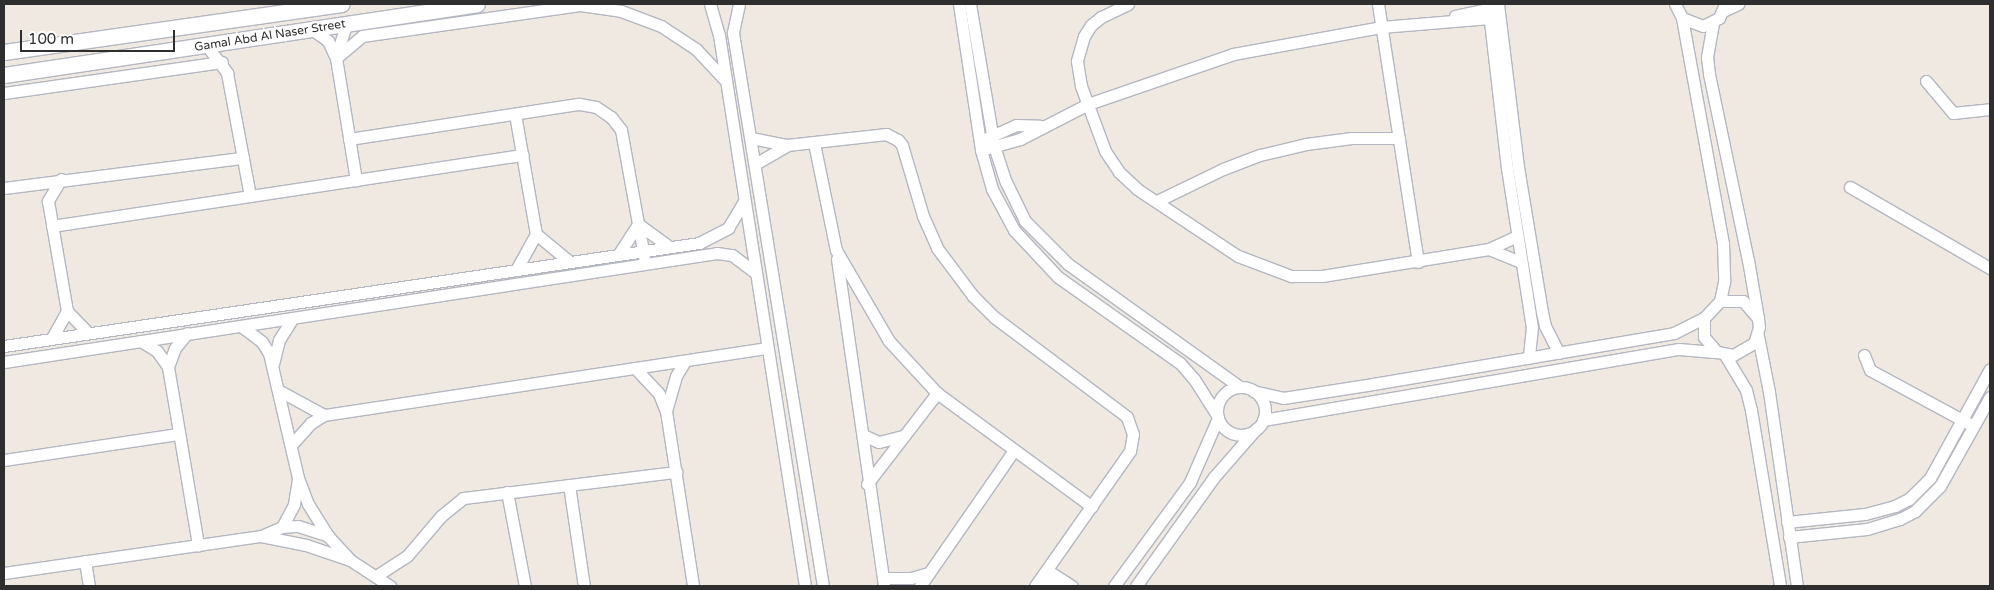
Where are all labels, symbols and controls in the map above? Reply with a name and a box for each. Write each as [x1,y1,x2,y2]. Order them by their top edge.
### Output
street label: Gamal Abd Al Naser Street [193,17,347,55]
scale bar [22,20,178,52]
text: 100 m [28,30,74,48]

